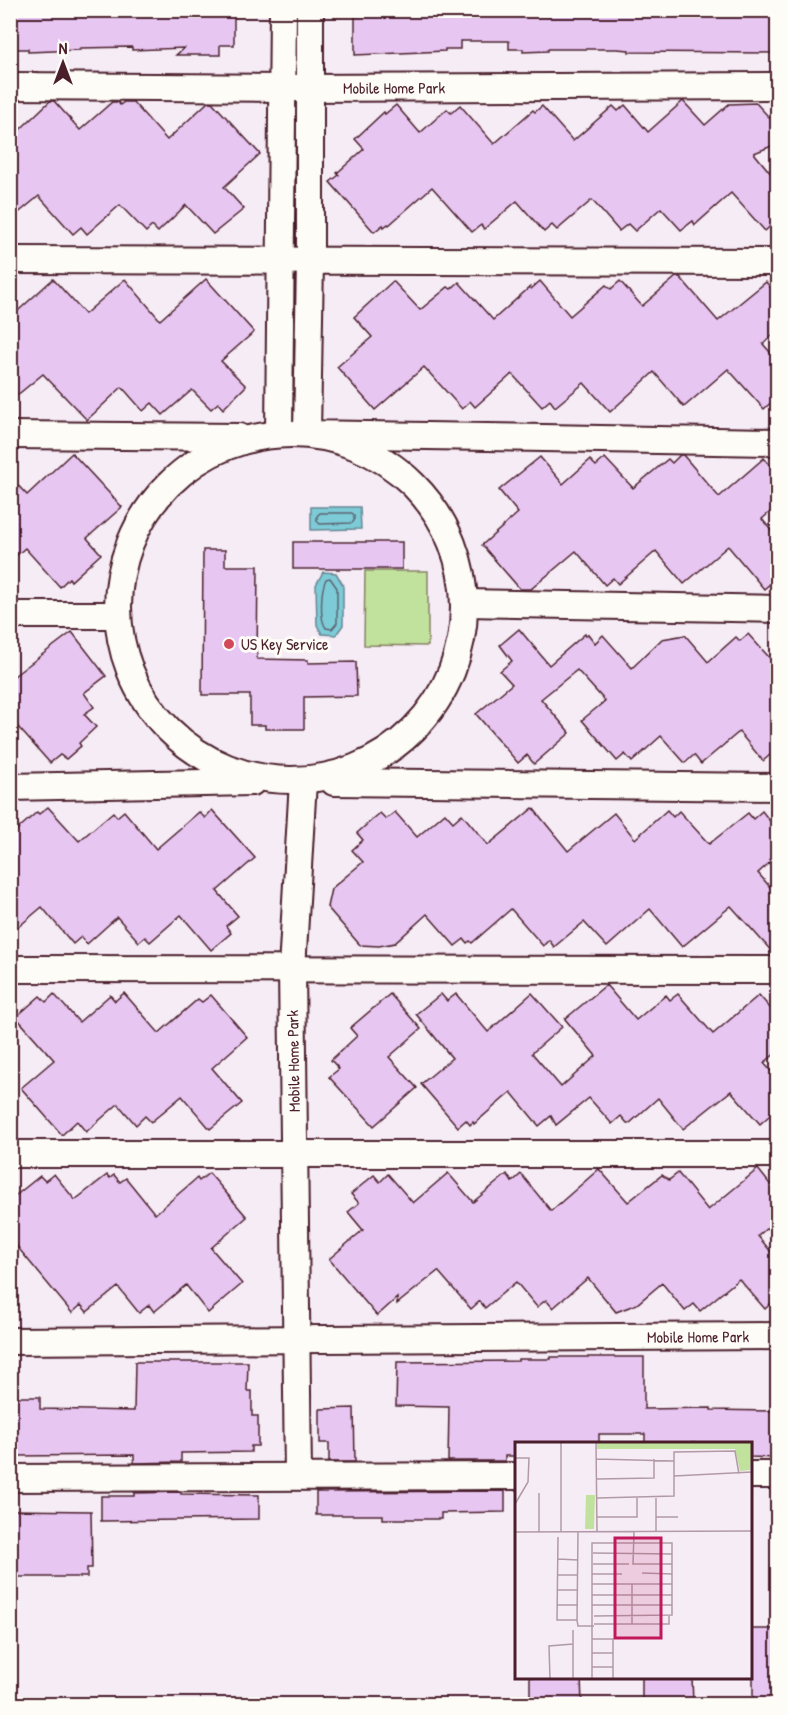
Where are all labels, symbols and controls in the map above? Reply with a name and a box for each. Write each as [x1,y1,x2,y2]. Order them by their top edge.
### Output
north arrow [33,33,93,93]
text: N [59,37,68,59]
street label: Mobile Home Park [343,76,445,99]
place label: US Key Service [241,633,329,655]
marker: US Key Service [222,637,236,651]
street label: Mobile Home Park [281,1009,305,1112]
street label: Mobile Home Park [647,1325,750,1348]
inset map [515,1442,752,1679]

